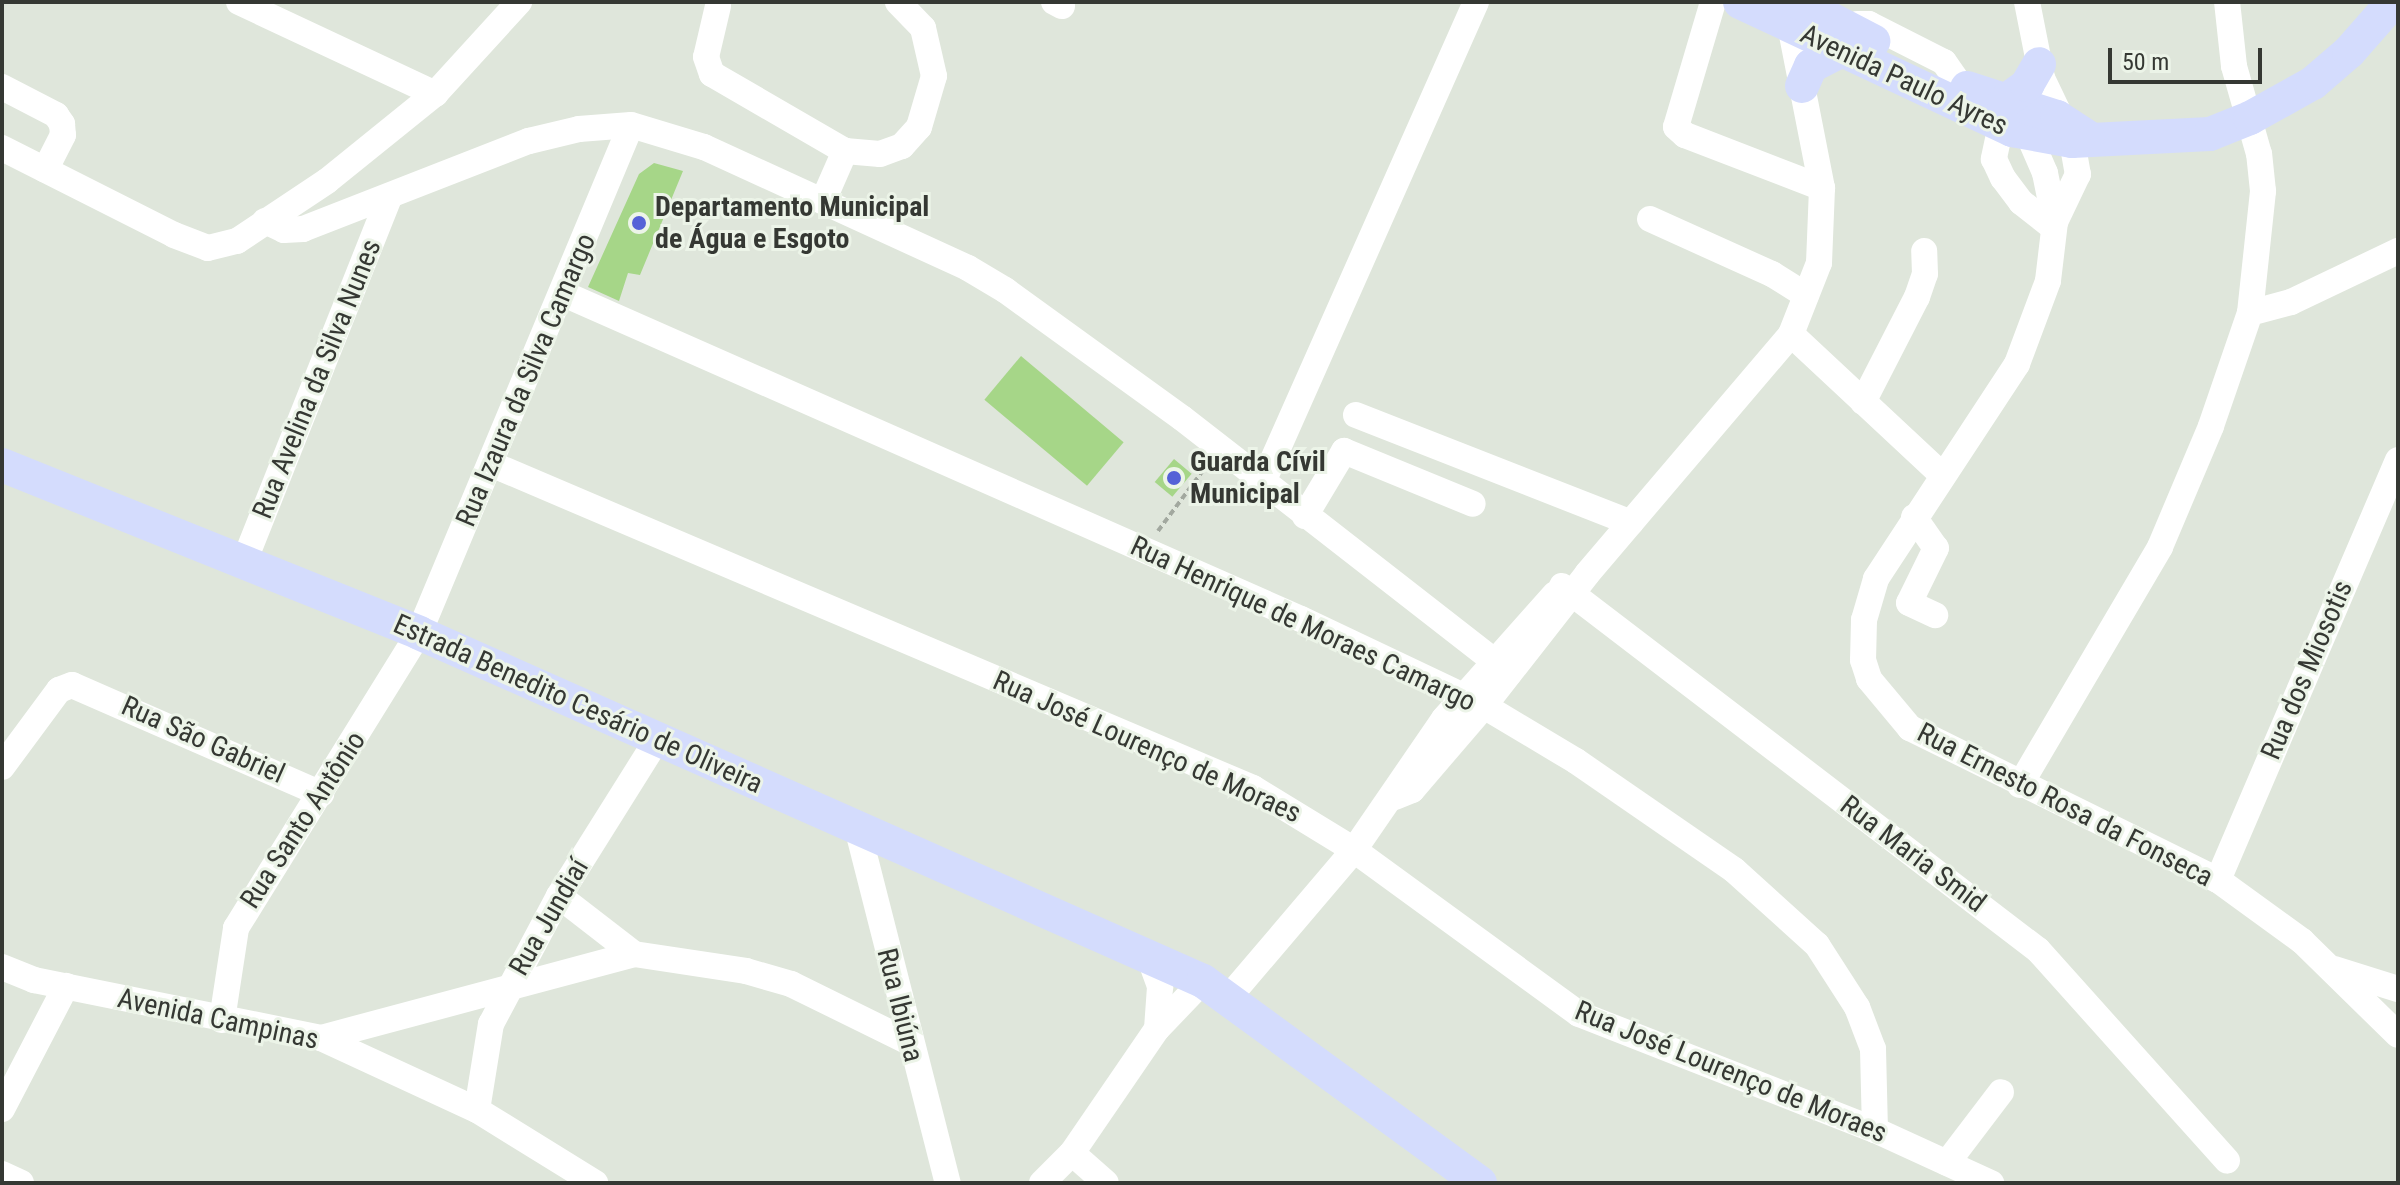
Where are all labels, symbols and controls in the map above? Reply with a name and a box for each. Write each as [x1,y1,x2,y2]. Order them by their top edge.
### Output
street label: Avenida Paulo Ayres [1795,17,2013,143]
scale bar [2112,32,2266,82]
text: 50 m [2122,48,2169,76]
place label: Departamento Municipal de Água e Esgoto [655,190,929,256]
marker: Departamento Municipal de Água e Esgoto [630,214,648,232]
street label: Rua Izaura da Silva Camargo [449,228,603,532]
street label: Rua Avelina da Silva Nunes [246,235,388,523]
place label: Guarda Cívil Municipal [1190,445,1326,511]
marker: Guarda Cívil Municipal [1165,469,1183,487]
street label: Rua Henrique de Moraes Camargo [1125,529,1481,719]
street label: Rua dos Miosotis [2254,575,2360,765]
street label: Estrada Benedito Cesário de Oliveira [388,607,768,801]
street label: Rua José Lourenço de Moraes [988,664,1306,830]
street label: Rua São Gabriel [116,689,290,791]
street label: Rua Ernesto Rosa da Fonseca [1912,716,2218,894]
street label: Rua Santo Antônio [233,725,373,915]
street label: Rua Maria Smid [1834,788,1992,920]
street label: Rua Jundiaí [502,853,596,981]
street label: Rua Ibiúna [870,945,930,1065]
street label: Avenida Campinas [115,981,321,1057]
street label: Rua José Lourenço de Moraes [1570,994,1892,1150]

